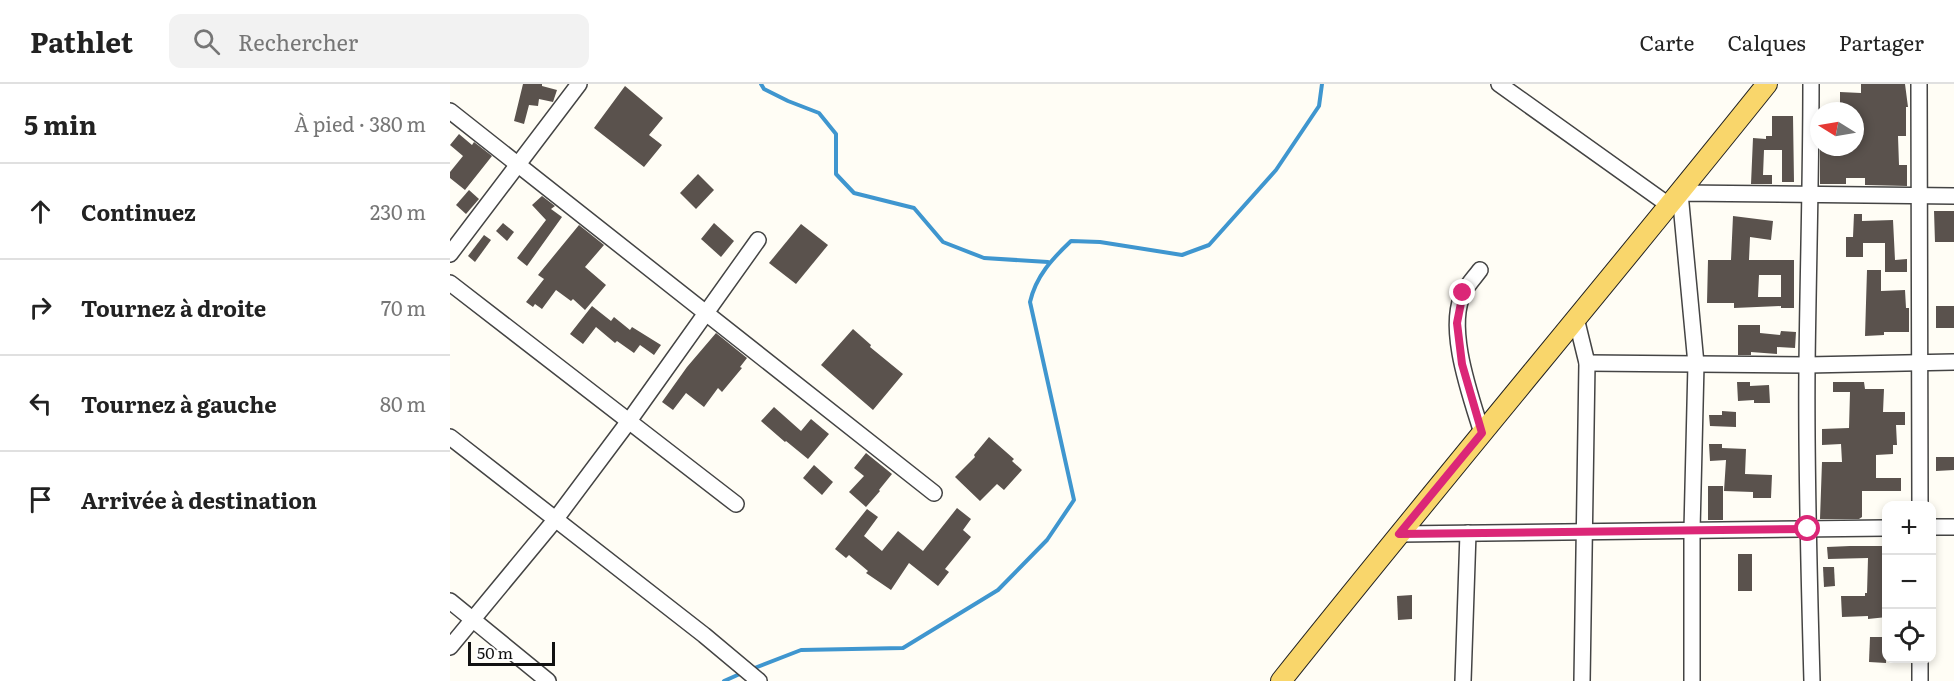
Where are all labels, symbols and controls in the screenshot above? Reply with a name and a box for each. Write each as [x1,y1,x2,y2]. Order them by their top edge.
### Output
search box [169,14,589,68]
text: Pathlet [30,20,133,62]
icon: search [190,25,223,58]
text: Rechercher [238,25,358,58]
text: Carte [1640,26,1694,57]
text: Calques [1727,26,1806,57]
text: Partager [1839,26,1924,57]
north arrow [1810,102,1864,156]
text: 5 min [24,104,97,143]
text: À pied · 380 m [294,108,426,138]
icon: ahead [24,195,57,228]
text: Continuez [81,195,196,228]
text: 230 m [370,196,426,226]
route end [1449,279,1475,305]
icon: right [24,291,57,324]
text: Tournez à droite [81,291,266,324]
text: 70 m [381,292,426,322]
icon: left [24,387,57,420]
text: Tournez à gauche [81,387,277,420]
text: 80 m [380,388,426,418]
icon: arrive [24,483,57,516]
text: Arrivée à destination [81,483,317,516]
map controls [1882,501,1936,663]
button: + [1882,501,1936,555]
route start [1794,515,1820,541]
button: − [1882,555,1936,609]
button: locate [1882,609,1936,663]
scale bar [468,639,555,666]
text: 50 m [477,640,513,664]

